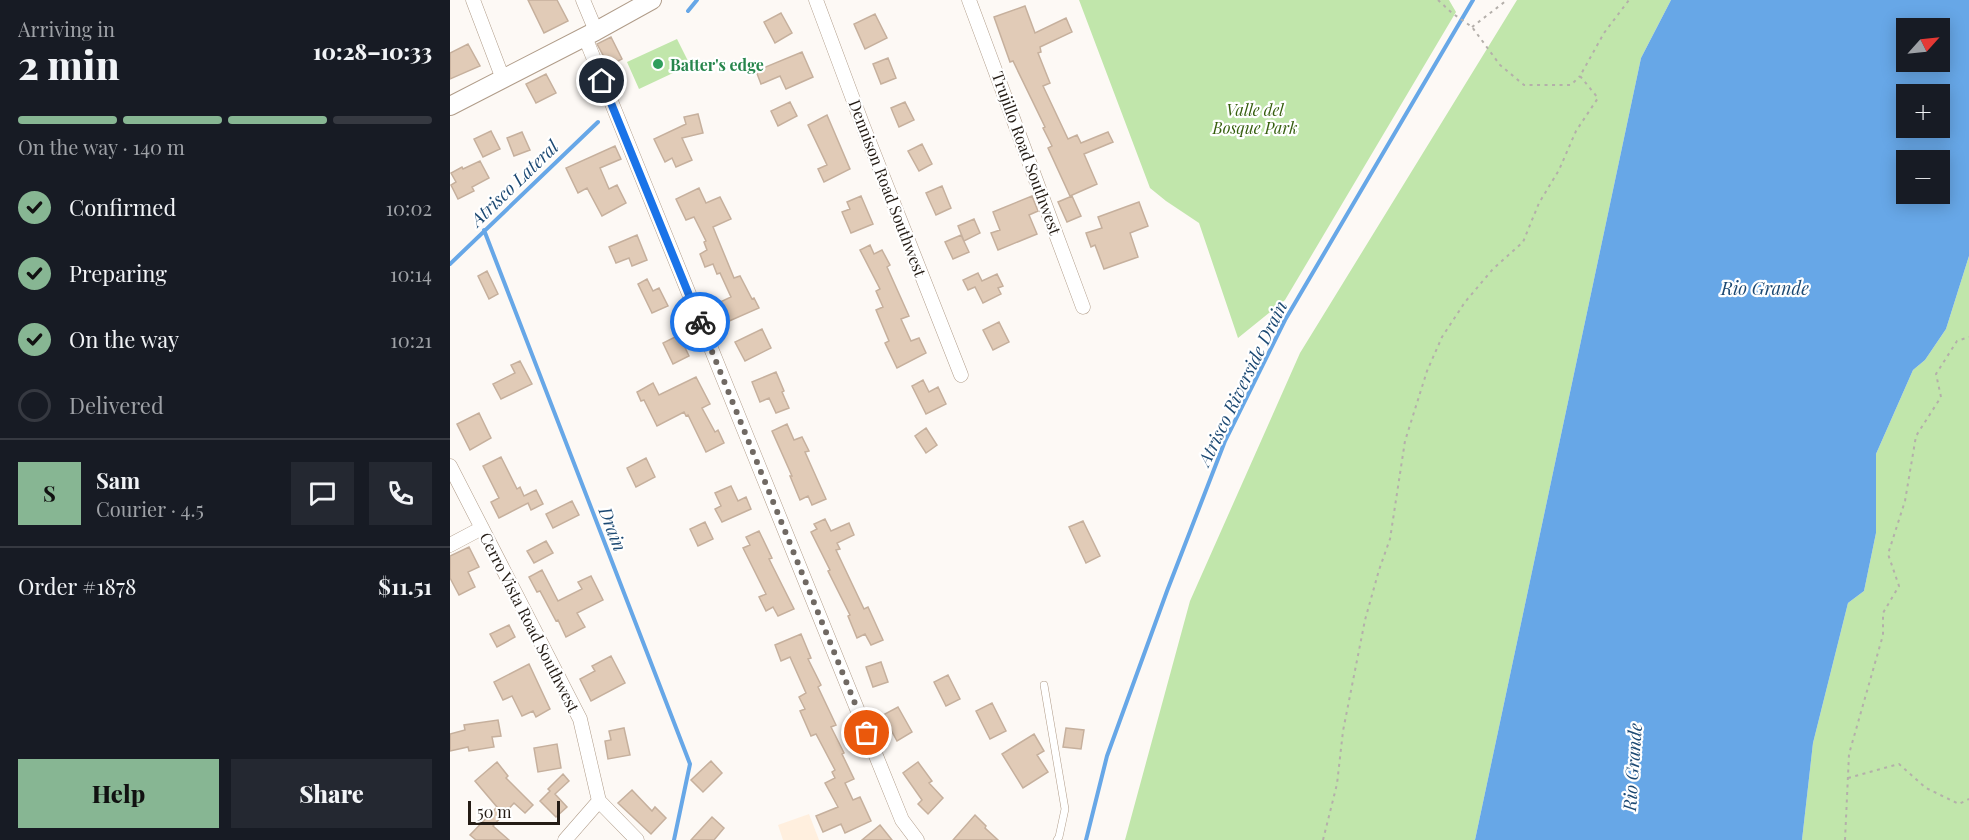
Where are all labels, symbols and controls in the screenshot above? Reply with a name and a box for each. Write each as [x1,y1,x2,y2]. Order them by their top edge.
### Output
text: Arriving in [18,15,115,42]
north arrow [1896,18,1950,72]
map controls [1896,18,1950,204]
text: 10:28–10:33 [313,36,432,66]
text: 2 min [18,38,120,90]
place label: Batter's edge [670,54,764,75]
pin [576,55,627,106]
marker: Batter's edge [651,57,665,71]
icon: home [585,64,618,97]
street label: Trujillo Road Southwest [988,69,1066,238]
button: + [1896,84,1950,138]
street label: Dennison Road Southwest [845,96,932,280]
park label: Valle del Bosque Park [1212,99,1297,138]
text: On the way · 140 m [18,133,185,160]
water label: Atrisco Lateral [463,134,564,233]
button: − [1896,150,1950,204]
icon: check [18,191,51,224]
text: Confirmed [69,192,176,222]
text: 10:02 [386,194,432,221]
icon: check [18,257,51,290]
text: Preparing [69,258,167,288]
text: 10:14 [390,260,432,287]
water label: Rio Grande [1720,276,1809,300]
courier [670,292,730,352]
water label: Atrisco Riverside Drain [1191,296,1292,471]
icon: bike [684,306,717,339]
icon: check [18,323,51,356]
text: On the way [69,324,179,354]
text: 10:21 [390,326,432,353]
text: Delivered [69,390,164,420]
button: chat [291,462,354,525]
button: phone [369,462,432,525]
text: Sam [96,465,140,495]
text: S [43,478,56,508]
text: Courier · 4.5 [96,495,204,522]
water label: Drain [593,502,632,555]
street label: Cerro Vista Road Southwest [475,528,585,716]
text: Order #1878 [18,571,136,601]
text: $11.51 [378,571,432,601]
pin [841,707,892,758]
icon: bag [850,716,883,749]
water label: Rio Grande [1617,722,1647,813]
button: Help [18,759,219,828]
button: Share [231,759,432,828]
scale bar [468,798,560,826]
text: 50 m [477,801,511,822]

